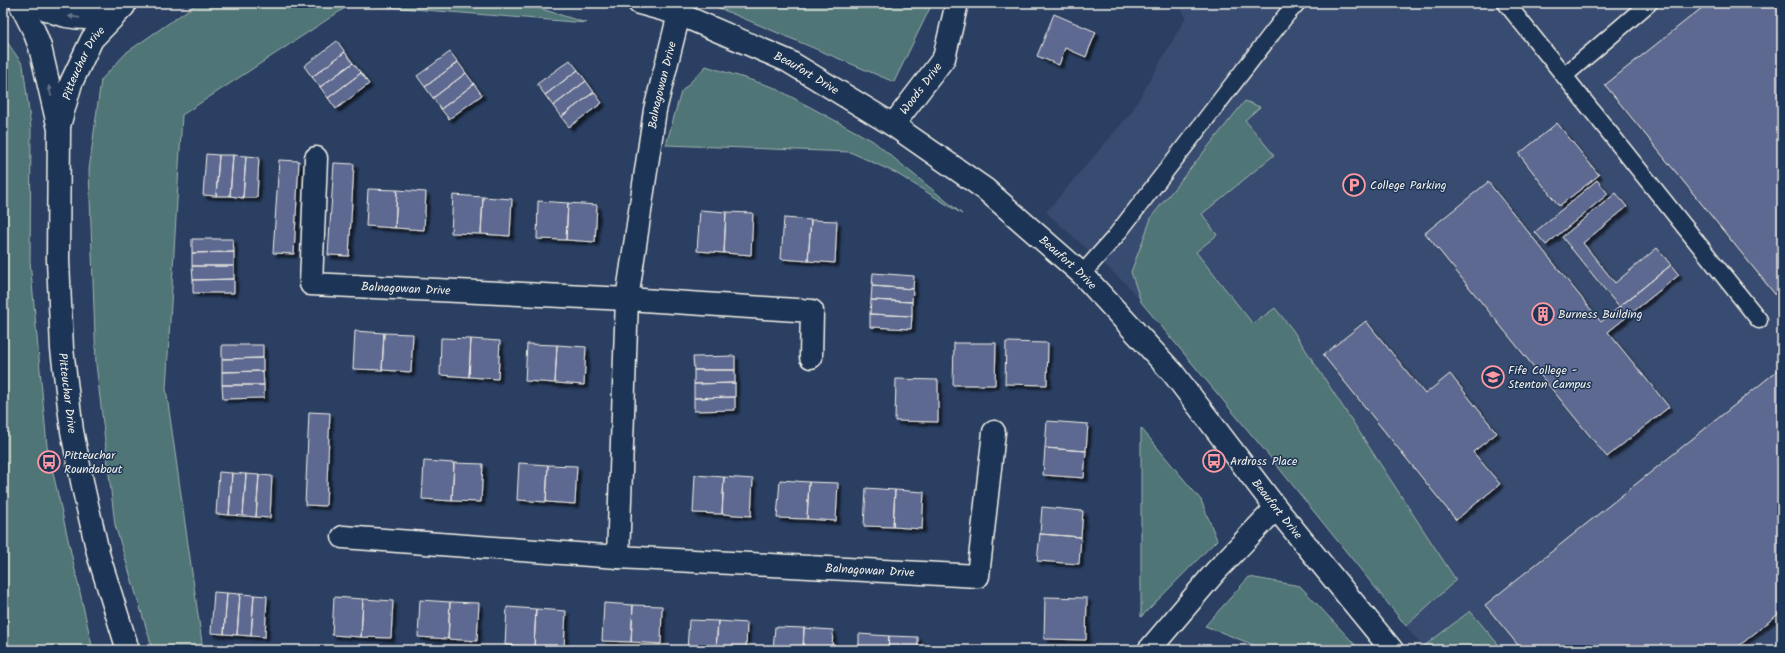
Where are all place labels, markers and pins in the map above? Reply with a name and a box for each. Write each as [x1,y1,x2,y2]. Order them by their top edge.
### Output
parking icon: College Parking [1341,172,1367,198]
place label: College Parking [1370,176,1447,195]
building icon: Burness Building [1530,301,1556,327]
place label: Burness Building [1558,305,1643,324]
place label: Fife College - Stenton Campus [1508,361,1591,394]
school or university icon: Fife College - Stenton Campus [1480,364,1506,390]
place label: Pitteuchar Roundabout [64,446,123,479]
bus stop icon: Ardross Place [1201,448,1227,474]
bus stop icon: Pitteuchar Roundabout [36,449,62,475]
place label: Ardross Place [1230,452,1298,471]

